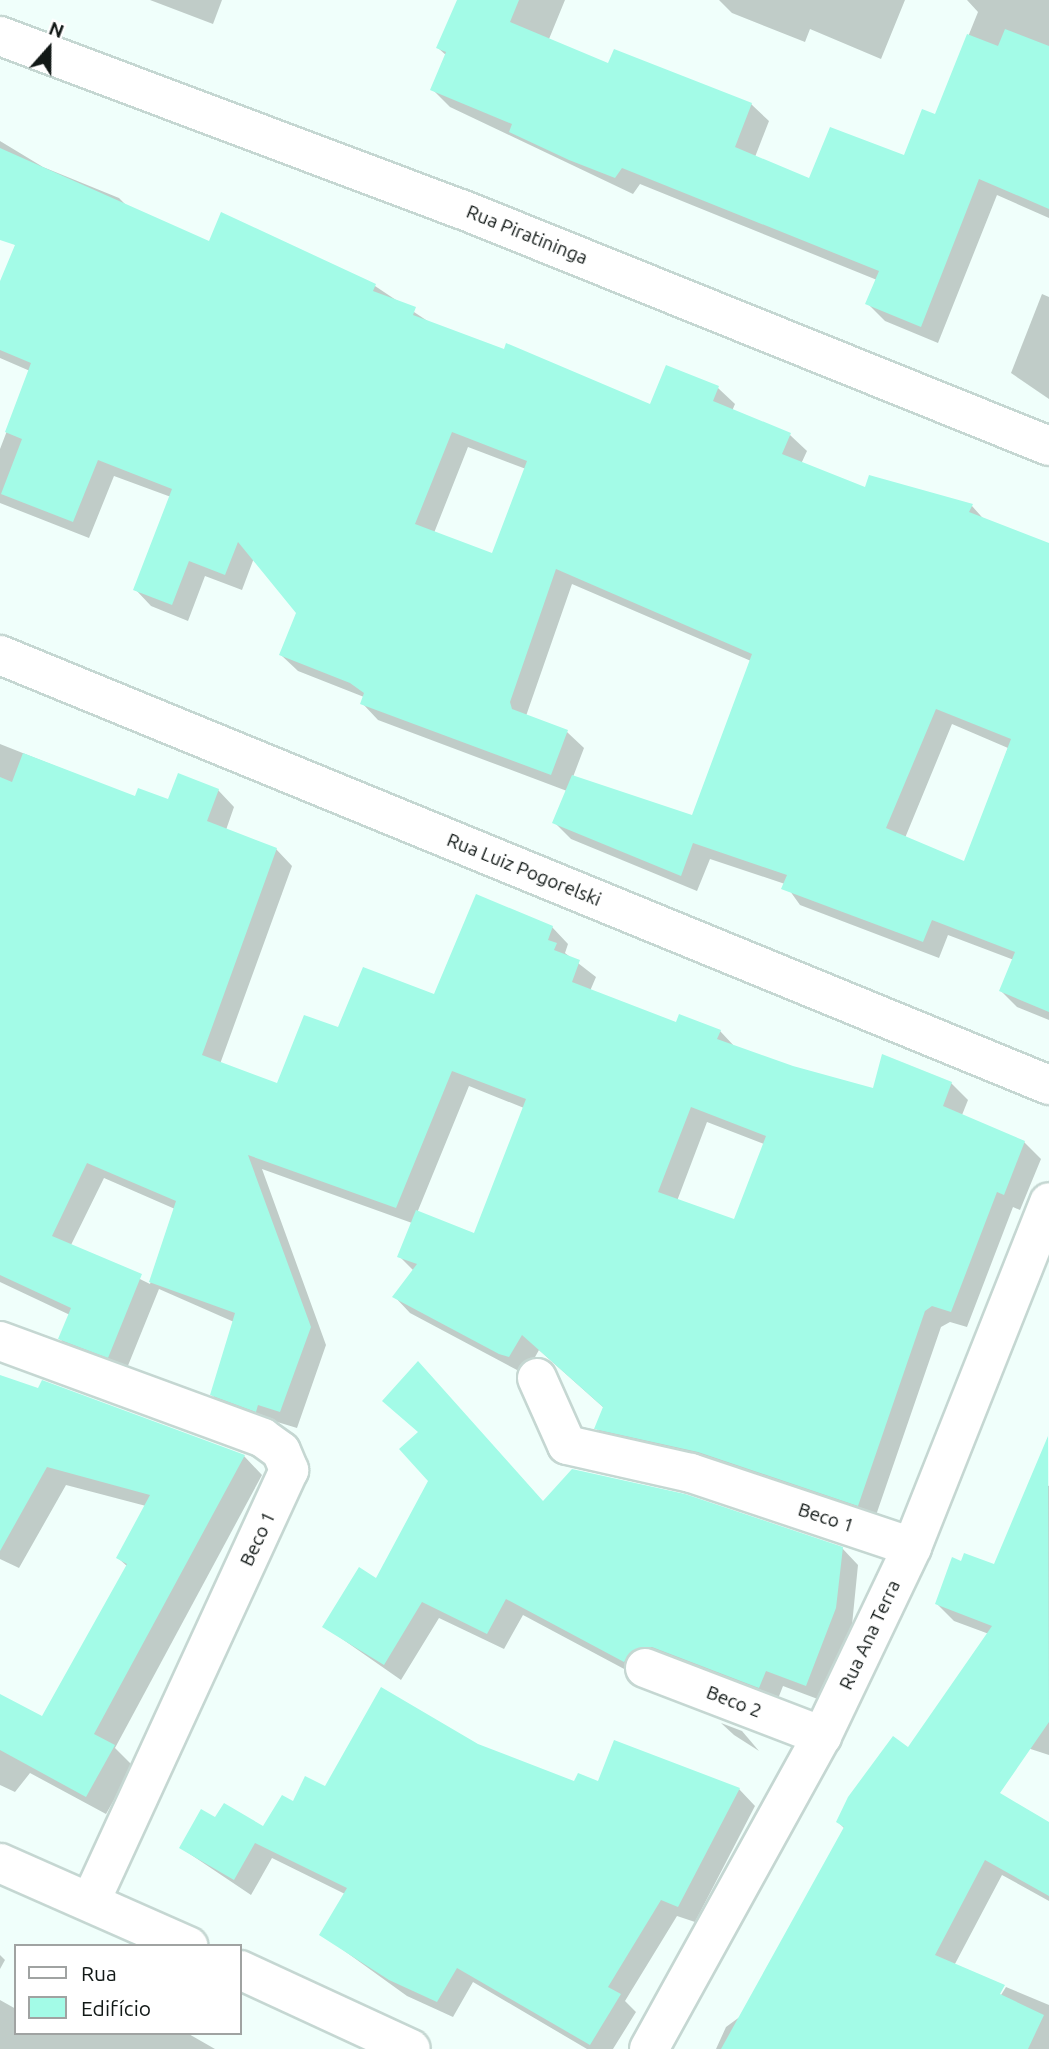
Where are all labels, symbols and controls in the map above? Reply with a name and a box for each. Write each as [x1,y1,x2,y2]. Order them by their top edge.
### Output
north arrow [14,14,84,84]
text: N [46,17,67,42]
street label: Rua Piratininga [463,200,591,270]
street label: Rua Luiz Pogorelski [443,829,605,911]
street label: Beco 1 [795,1498,857,1538]
street label: Beco 1 [236,1508,280,1570]
street label: Rua Ana Terra [835,1577,905,1693]
street label: Beco 2 [703,1681,765,1723]
legend [14,1944,242,2035]
text: Rua [81,1961,117,1985]
text: Edifício [81,1996,151,2020]

